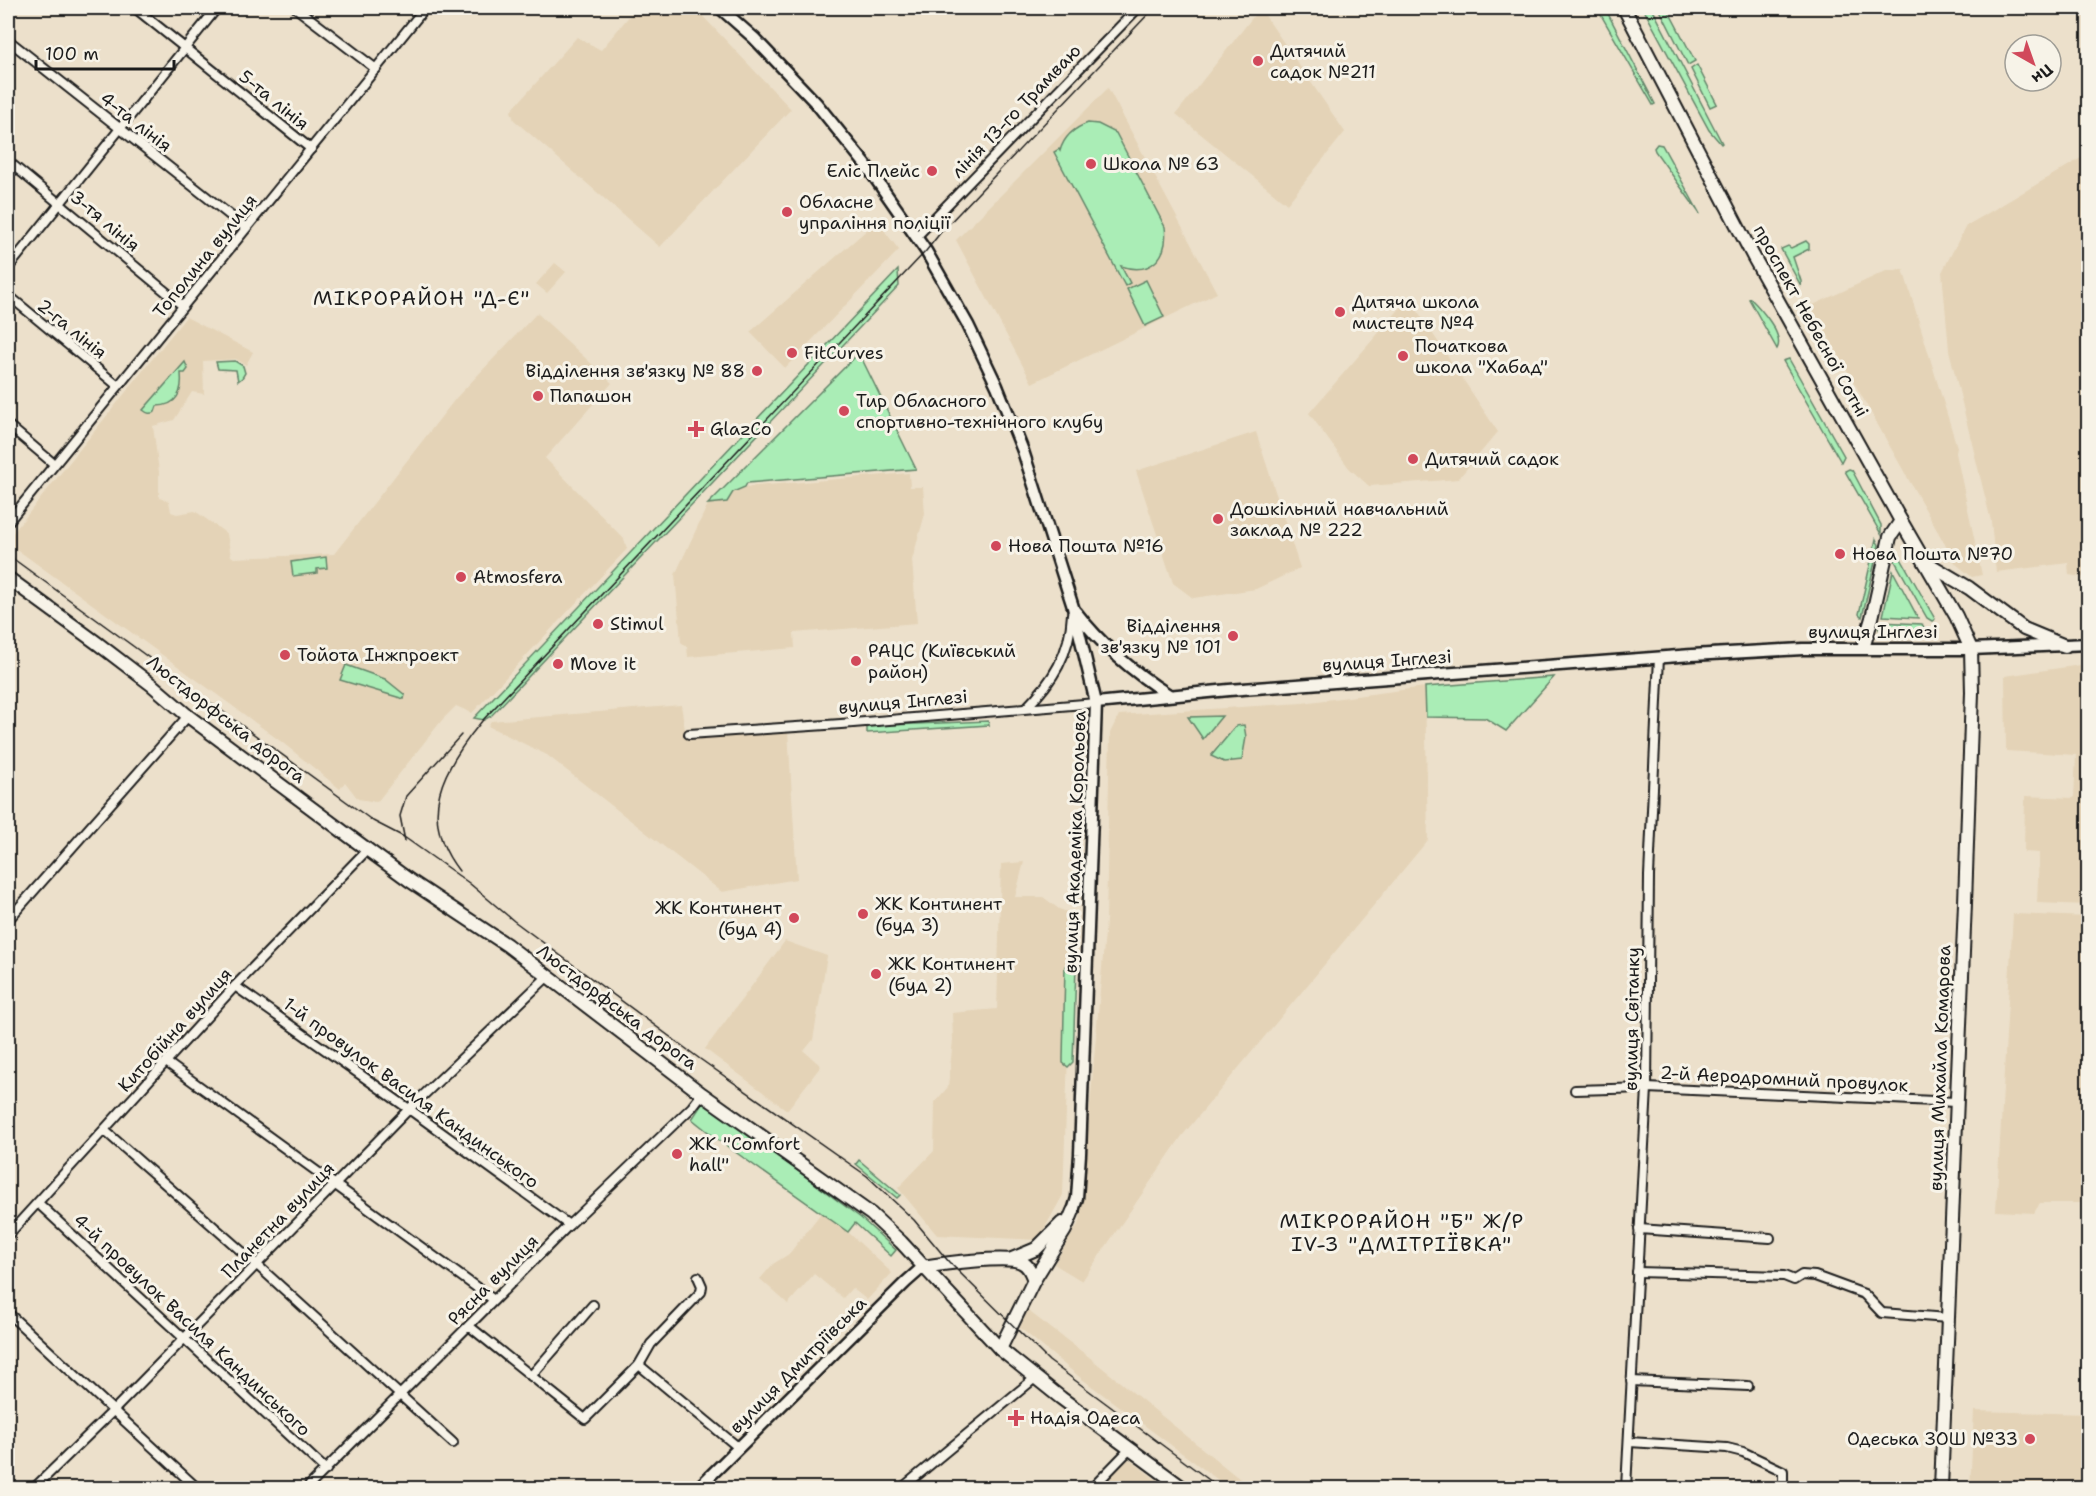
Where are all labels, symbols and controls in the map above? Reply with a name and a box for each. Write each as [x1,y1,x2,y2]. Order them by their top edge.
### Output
scale bar [36,33,174,71]
north arrow [2003,33,2063,93]
street label: лінія 13-го Трамваю [946,39,1086,183]
place label: Дитячий садок №211 [1270,39,1376,84]
text: 100 m [45,42,99,66]
marker: Дитячий садок №211 [1251,54,1265,68]
text: Пн [2027,59,2057,89]
street label: 5-та лінія [234,64,314,136]
street label: 4-та лінія [95,86,177,158]
place label: Школа № 63 [1103,152,1219,176]
marker: Школа № 63 [1084,157,1098,171]
place label: Еліс Плейс [827,159,920,183]
marker: Еліс Плейс [925,164,939,178]
street label: 3-тя лінія [65,185,145,257]
street label: Тополина вулиця [148,189,262,323]
place label: Обласне упраління поліції [799,190,951,235]
marker: Обласне упраління поліції [780,205,794,219]
street label: проспект Небесної Сотні [1748,221,1874,421]
district label: МІКРОРАЙОН "Д-Є" [313,285,531,311]
place label: Дитяча школа мистецтв №4 [1352,290,1479,335]
street label: 2-га лінія [32,294,112,364]
marker: Дитяча школа мистецтв №4 [1333,305,1347,319]
place label: Початкова школа "Хабад" [1415,334,1548,379]
place label: FitCurves [804,341,884,365]
marker: FitCurves [785,346,799,360]
marker: Початкова школа "Хабад" [1396,349,1410,363]
place label: Відділення зв'язку № 88 [526,359,745,383]
marker: Відділення зв'язку № 88 [750,364,764,378]
place label: Папашон [550,384,632,408]
marker: Папашон [531,389,545,403]
place label: Тир Обласного спортивно-технічного клубу [856,389,1103,434]
marker: Тир Обласного спортивно-технічного клубу [837,404,851,418]
place label: GlazCo [710,417,772,441]
marker: GlazCo [687,420,705,438]
place label: Дитячий садок [1425,447,1559,471]
marker: Дитячий садок [1406,452,1420,466]
place label: Дошкільний навчальний заклад № 222 [1230,497,1449,542]
marker: Дошкільний навчальний заклад № 222 [1211,512,1225,526]
place label: Нова Пошта №16 [1008,534,1164,558]
marker: Нова Пошта №16 [989,539,1003,553]
place label: Нова Пошта №70 [1852,542,2013,566]
marker: Нова Пошта №70 [1833,547,1847,561]
place label: Atmosfera [473,565,562,589]
marker: Atmosfera [454,570,468,584]
place label: Stimul [610,612,664,636]
place label: Відділення зв'язку № 101 [1100,614,1221,659]
marker: Stimul [591,617,605,631]
street label: вулиця Інглезі [1808,620,1938,644]
marker: Відділення зв'язку № 101 [1226,629,1240,643]
place label: РАЦС (Київський район) [868,639,1016,684]
place label: Тойота Інжпроект [297,643,459,667]
street label: вулиця Інглезі [1321,645,1453,677]
marker: Тойота Інжпроект [278,648,292,662]
street label: Люстдорфська дорога [142,649,310,789]
place label: Move it [570,652,636,676]
marker: РАЦС (Київський район) [849,654,863,668]
marker: Move it [551,657,565,671]
street label: вулиця Інглезі [837,684,969,720]
street label: вулиця Академіка Корольова [1058,710,1092,974]
place label: ЖК Континент (буд 3) [875,892,1003,937]
place label: ЖК Континент (буд 4) [655,896,783,941]
marker: ЖК Континент (буд 3) [856,907,870,921]
marker: ЖК Континент (буд 4) [787,911,801,925]
street label: Люстдорфська дорога [532,939,702,1075]
street label: вулиця Михайла Комарова [1924,945,1956,1191]
street label: вулиця Світанку [1619,947,1645,1091]
place label: ЖК Континент (буд 2) [888,952,1016,997]
street label: Китобійна вулиця [113,963,237,1097]
marker: ЖК Континент (буд 2) [869,967,883,981]
street label: 1-й провулок Василя Кандинського [278,992,544,1194]
street label: 2-й Аеродромний провулок [1659,1061,1909,1098]
place label: ЖК "Comfort hall" [689,1132,800,1177]
marker: ЖК "Comfort hall" [670,1147,684,1161]
street label: Планетна вулиця [216,1157,340,1283]
street label: 4-й провулок Василя Кандинського [68,1208,316,1442]
district label: МІКРОРАЙОН "Б" Ж/Р IV-3 "ДМІТРІЇВКА" [1279,1208,1525,1257]
street label: Рясна вулиця [442,1229,544,1331]
street label: вулиця Дмитріївська [724,1291,872,1439]
place label: Надія Одеса [1030,1406,1140,1430]
marker: Надія Одеса [1007,1409,1025,1427]
place label: Одеська ЗОШ №33 [1847,1427,2018,1451]
marker: Одеська ЗОШ №33 [2023,1432,2037,1446]

